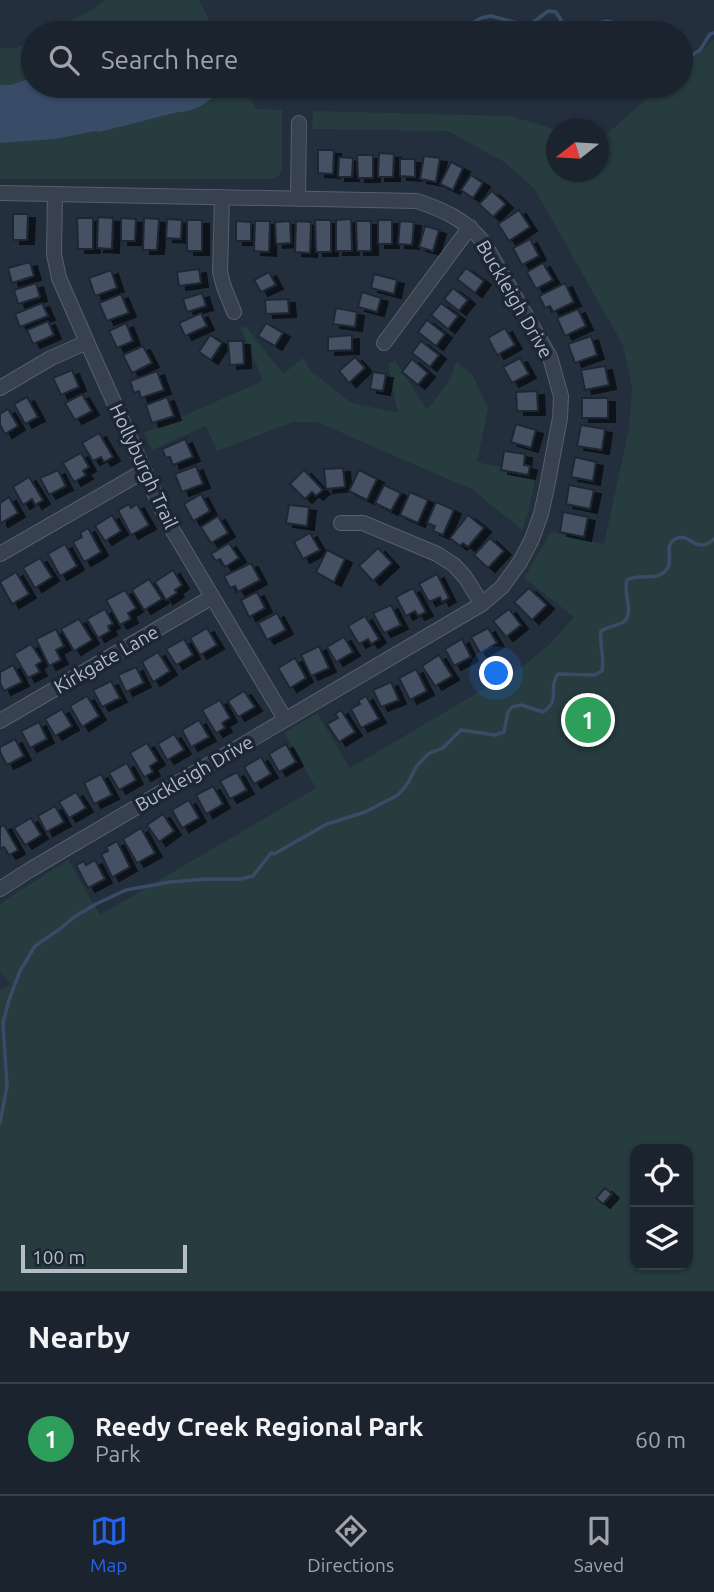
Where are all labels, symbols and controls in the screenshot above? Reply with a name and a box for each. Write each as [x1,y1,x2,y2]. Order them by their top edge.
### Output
search box [21,21,693,98]
icon: search [45,41,83,79]
text: Search here [101,45,238,74]
north arrow [546,119,609,182]
street label: Buckleigh Drive [472,236,558,362]
street label: Hollyburgh Trail [105,400,183,532]
street label: Kirkgate Lane [50,620,162,698]
your location [479,656,513,690]
pin: 1 [565,694,611,746]
street label: Buckleigh Drive [131,730,257,816]
map controls [630,1144,693,1270]
button: locate [630,1144,693,1207]
button: layers [630,1207,693,1270]
scale bar [21,1242,187,1274]
text: 100 m [32,1246,85,1268]
text: Nearby [28,1320,130,1354]
text: Reedy Creek Regional Park [95,1412,423,1441]
text: 1 [45,1427,57,1452]
text: 60 m [635,1427,686,1452]
text: Park [95,1441,141,1466]
tab: Map [90,1512,128,1576]
tab: Directions [307,1512,394,1576]
tab: Saved [574,1512,624,1576]

